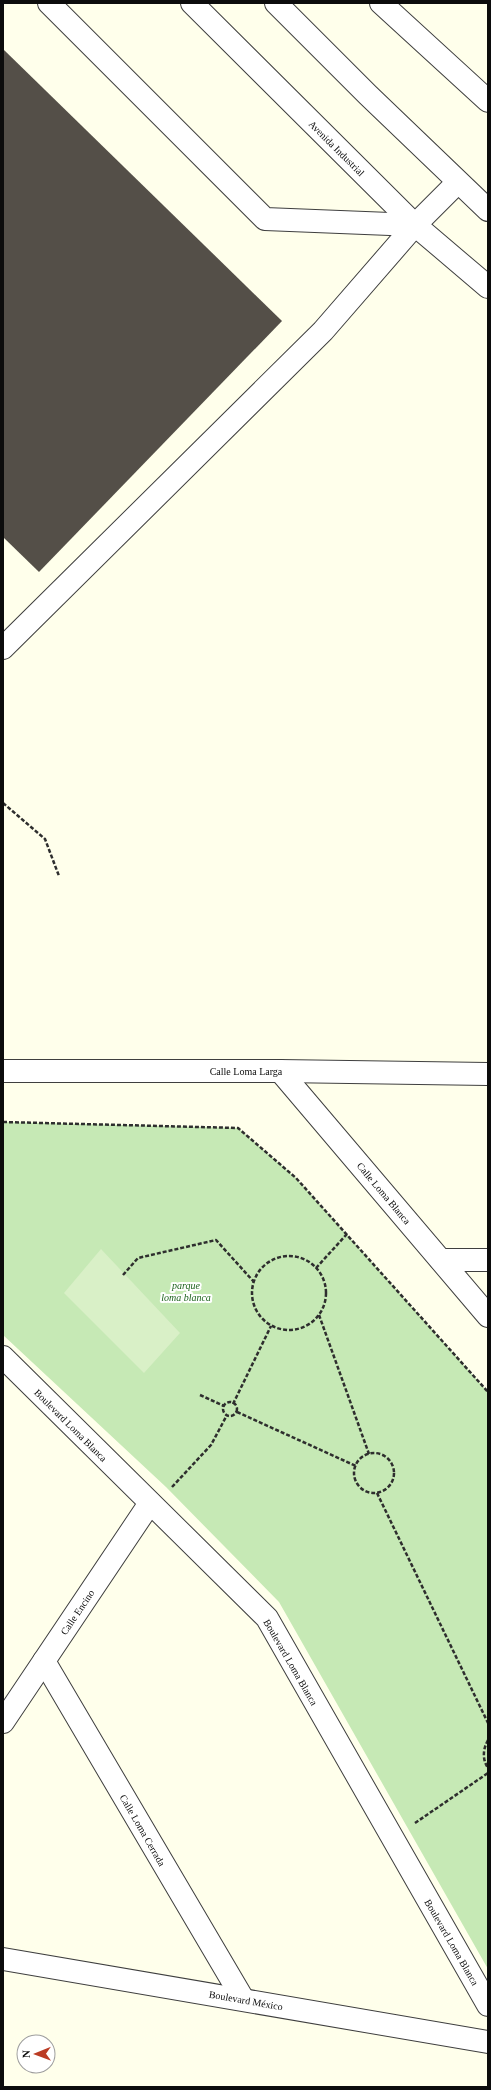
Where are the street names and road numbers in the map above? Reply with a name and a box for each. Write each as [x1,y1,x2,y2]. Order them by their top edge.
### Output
street label: Avenida Industrial [307,118,367,179]
street label: Calle Loma Larga [210,1066,283,1077]
street label: Calle Loma Blanca [355,1160,413,1227]
street label: Boulevard Loma Blanca [32,1387,109,1464]
street label: Calle Encino [58,1588,96,1637]
street label: Boulevard Loma Blanca [261,1617,320,1708]
street label: Calle Loma Cerrada [118,1792,168,1869]
street label: Boulevard Loma Blanca [422,1897,481,1988]
street label: Boulevard México [208,1989,284,2012]

